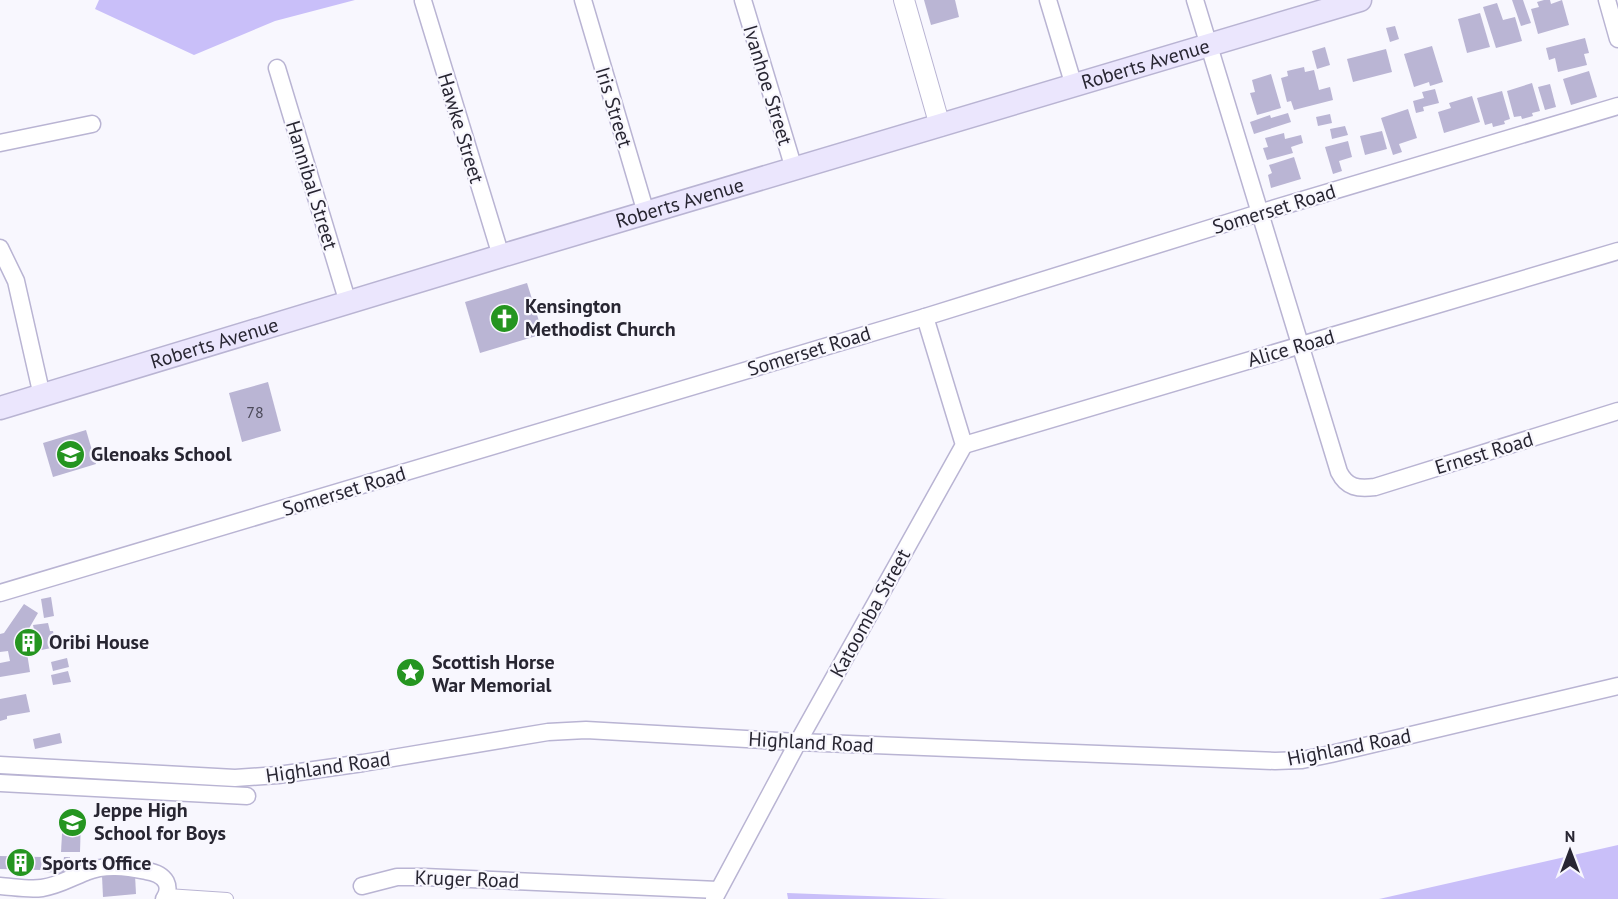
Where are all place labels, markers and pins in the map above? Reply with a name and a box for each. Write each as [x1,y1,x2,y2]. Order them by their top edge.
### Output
place label: Kensington Methodist Church [525,293,676,342]
church icon: Kensington Methodist Church [488,302,520,334]
school or university icon: Glenoaks School [54,438,86,470]
place label: Glenoaks School [91,441,232,467]
building icon: Oribi House [12,626,44,658]
place label: Oribi House [49,629,149,655]
place label: Scottish Horse War Memorial [432,649,555,698]
place icon: Scottish Horse War Memorial [395,657,427,689]
place label: Jeppe High School for Boys [93,797,226,846]
school or university icon: Jeppe High School for Boys [57,806,89,838]
building icon: Sports Office [5,847,37,879]
place label: Sports Office [42,850,151,876]

